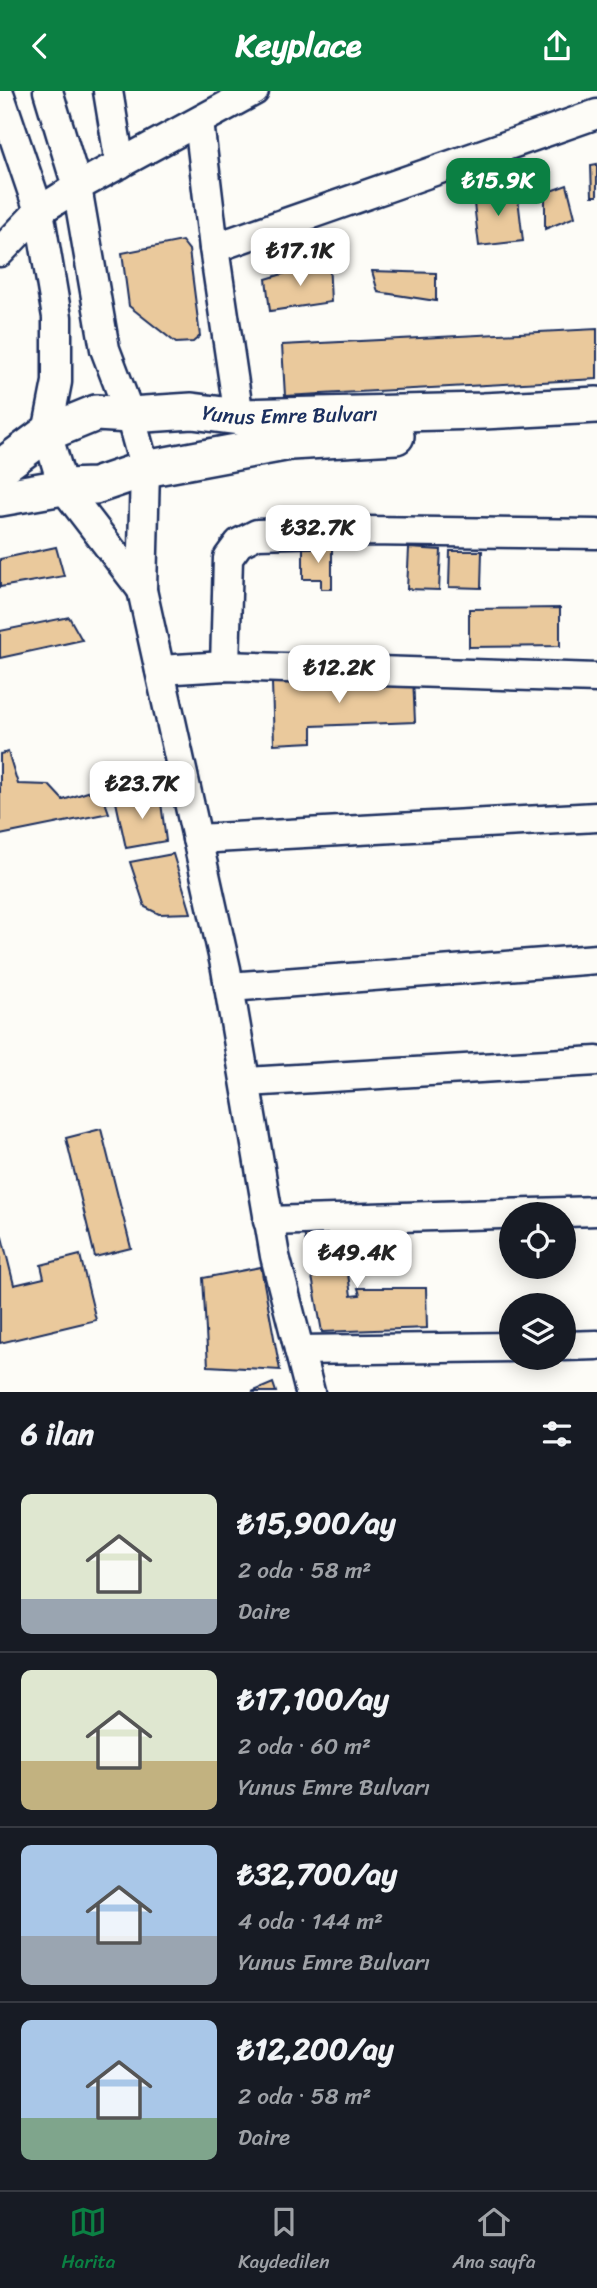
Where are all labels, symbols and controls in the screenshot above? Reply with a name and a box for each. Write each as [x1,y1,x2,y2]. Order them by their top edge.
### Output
text: Keyplace [236,17,361,74]
icon: back [21,27,59,65]
icon: share [538,27,576,65]
pin: ₺15.9K [441,159,555,218]
text: ₺15.9K [462,160,534,201]
pin: ₺17.1K [243,229,357,288]
text: ₺17.1K [267,230,333,271]
street label: Yunus Emre Bulvarı [200,393,378,436]
pin: ₺32.7K [261,505,375,565]
text: ₺32.7K [282,507,354,548]
pin: ₺12.2K [282,645,396,705]
text: ₺12.2K [304,647,374,688]
pin: ₺23.7K [85,761,199,821]
text: ₺23.7K [106,763,178,804]
map controls [499,1202,576,1370]
button: locate [499,1202,576,1279]
pin: ₺49.4K [300,1231,414,1290]
text: ₺49.4K [319,1232,395,1273]
button: layers [499,1293,576,1370]
text: 6 ilan [21,1407,94,1461]
icon: filters [538,1415,576,1453]
text: ₺15,900/ay [238,1496,396,1550]
icon: home [77,1522,161,1606]
text: 2 oda · 58 m² [238,1550,371,1591]
text: Daire [238,1591,290,1632]
text: ₺17,100/ay [238,1672,389,1726]
icon: home [77,1698,161,1782]
text: 2 oda · 60 m² [238,1726,371,1767]
text: Yunus Emre Bulvarı [238,1767,430,1808]
text: ₺32,700/ay [238,1847,397,1901]
icon: home [77,1873,161,1957]
text: 4 oda · 144 m² [238,1901,383,1942]
text: Yunus Emre Bulvarı [238,1942,430,1983]
text: ₺12,200/ay [238,2022,394,2076]
icon: home [77,2048,161,2132]
text: 2 oda · 58 m² [238,2076,371,2117]
text: Daire [238,2117,290,2158]
tab: Harita [61,2203,115,2278]
tab: Kaydedilen [238,2203,330,2278]
tab: Ana sayfa [452,2203,536,2278]

